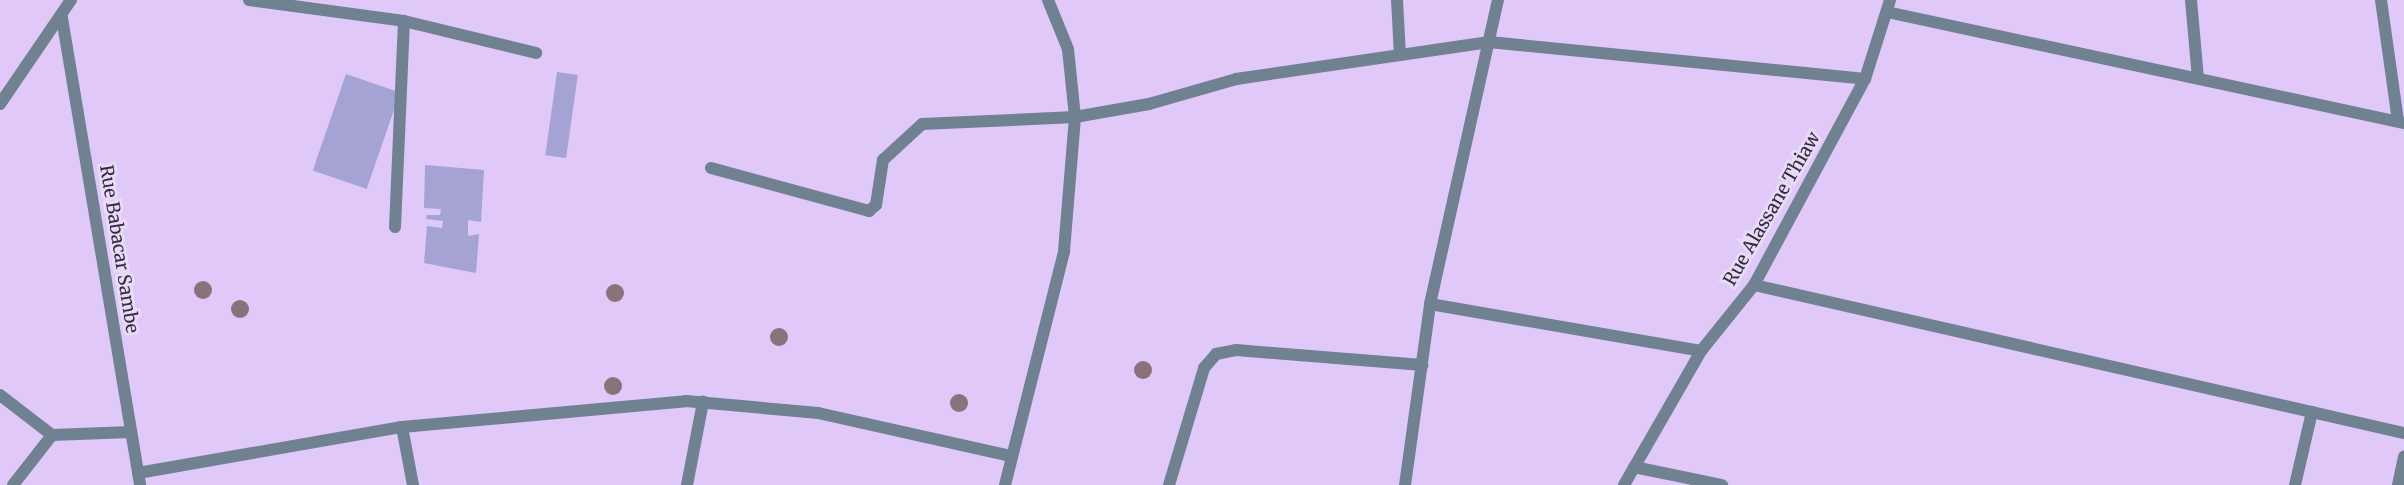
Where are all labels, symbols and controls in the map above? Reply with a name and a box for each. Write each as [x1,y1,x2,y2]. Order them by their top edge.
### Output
street label: Rue Alassane Thiaw [1719,128,1825,290]
street label: Rue Babacar Sambe [95,163,143,335]

